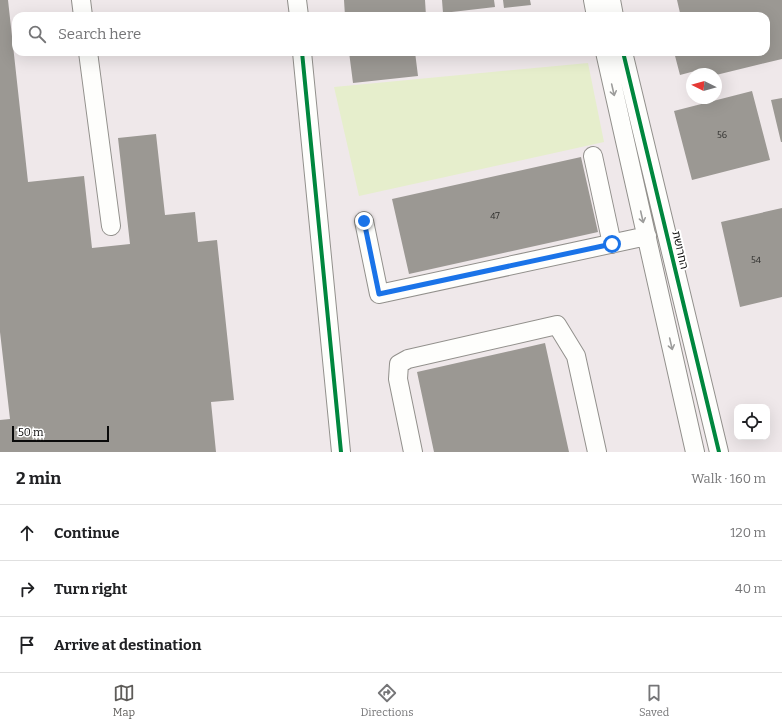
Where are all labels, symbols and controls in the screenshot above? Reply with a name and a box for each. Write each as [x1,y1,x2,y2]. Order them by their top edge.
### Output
search box [12,12,770,56]
icon: search [26,23,48,45]
text: Search here [58,25,141,43]
north arrow [686,68,722,104]
one-way arrow [610,83,618,96]
house number: 56 [717,130,727,140]
one-way arrow [639,210,647,223]
house number: 47 [490,211,500,221]
route end [355,212,373,230]
street label: החרושת [669,230,691,270]
route start [603,235,621,253]
house number: 54 [751,255,762,265]
one-way arrow [667,337,675,350]
map controls [734,404,770,440]
button: locate [734,404,770,440]
scale bar [12,424,109,443]
text: 50 m [18,426,44,439]
text: 2 min [16,468,61,489]
text: Walk · 160 m [691,471,766,486]
icon: ahead [16,522,38,544]
text: Continue [54,524,120,542]
text: 120 m [730,525,766,540]
icon: right [16,578,38,600]
text: Turn right [54,580,127,598]
text: 40 m [735,581,766,596]
icon: arrive [16,634,38,656]
text: Arrive at destination [54,636,201,654]
tab: Map [113,682,135,719]
tab: Directions [361,682,413,719]
tab: Saved [639,682,669,719]

